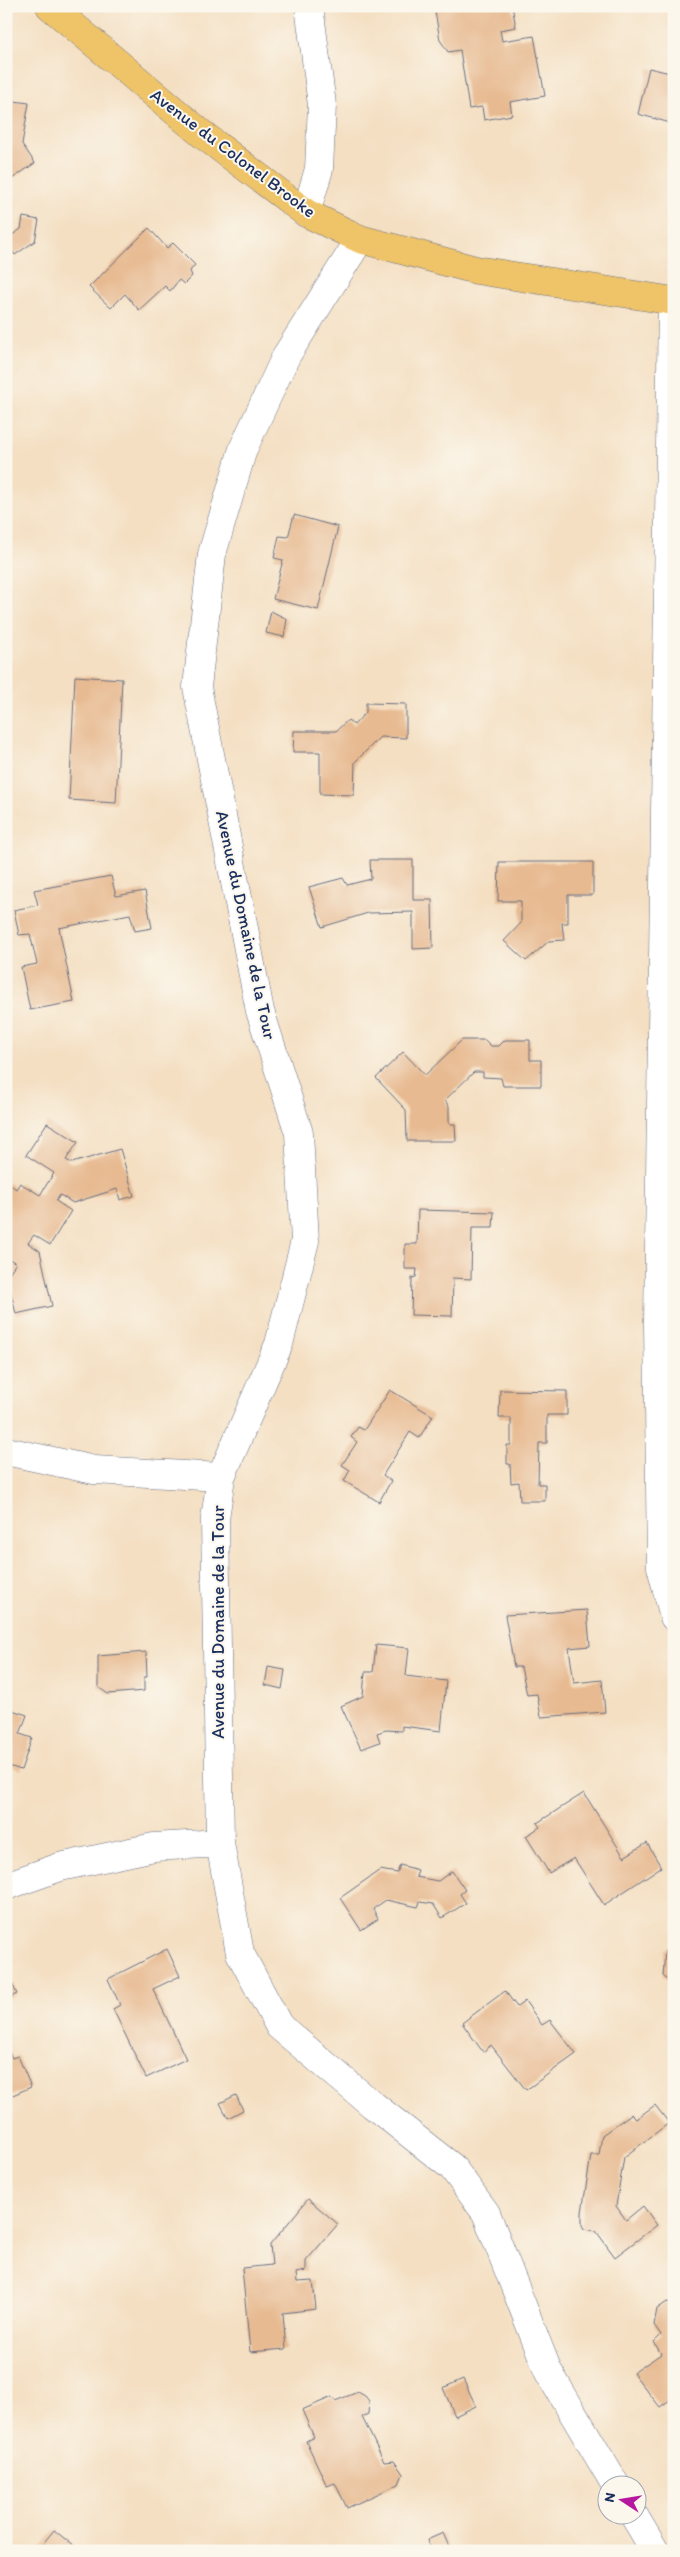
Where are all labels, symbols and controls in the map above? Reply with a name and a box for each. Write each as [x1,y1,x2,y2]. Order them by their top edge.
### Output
street label: Avenue du Colonel Brooke [146,84,320,222]
street label: Avenue du Domaine de la Tour [211,808,281,1042]
street label: Avenue du Domaine de la Tour [207,1505,229,1739]
north arrow [598,2474,648,2524]
text: N [600,2491,619,2504]

